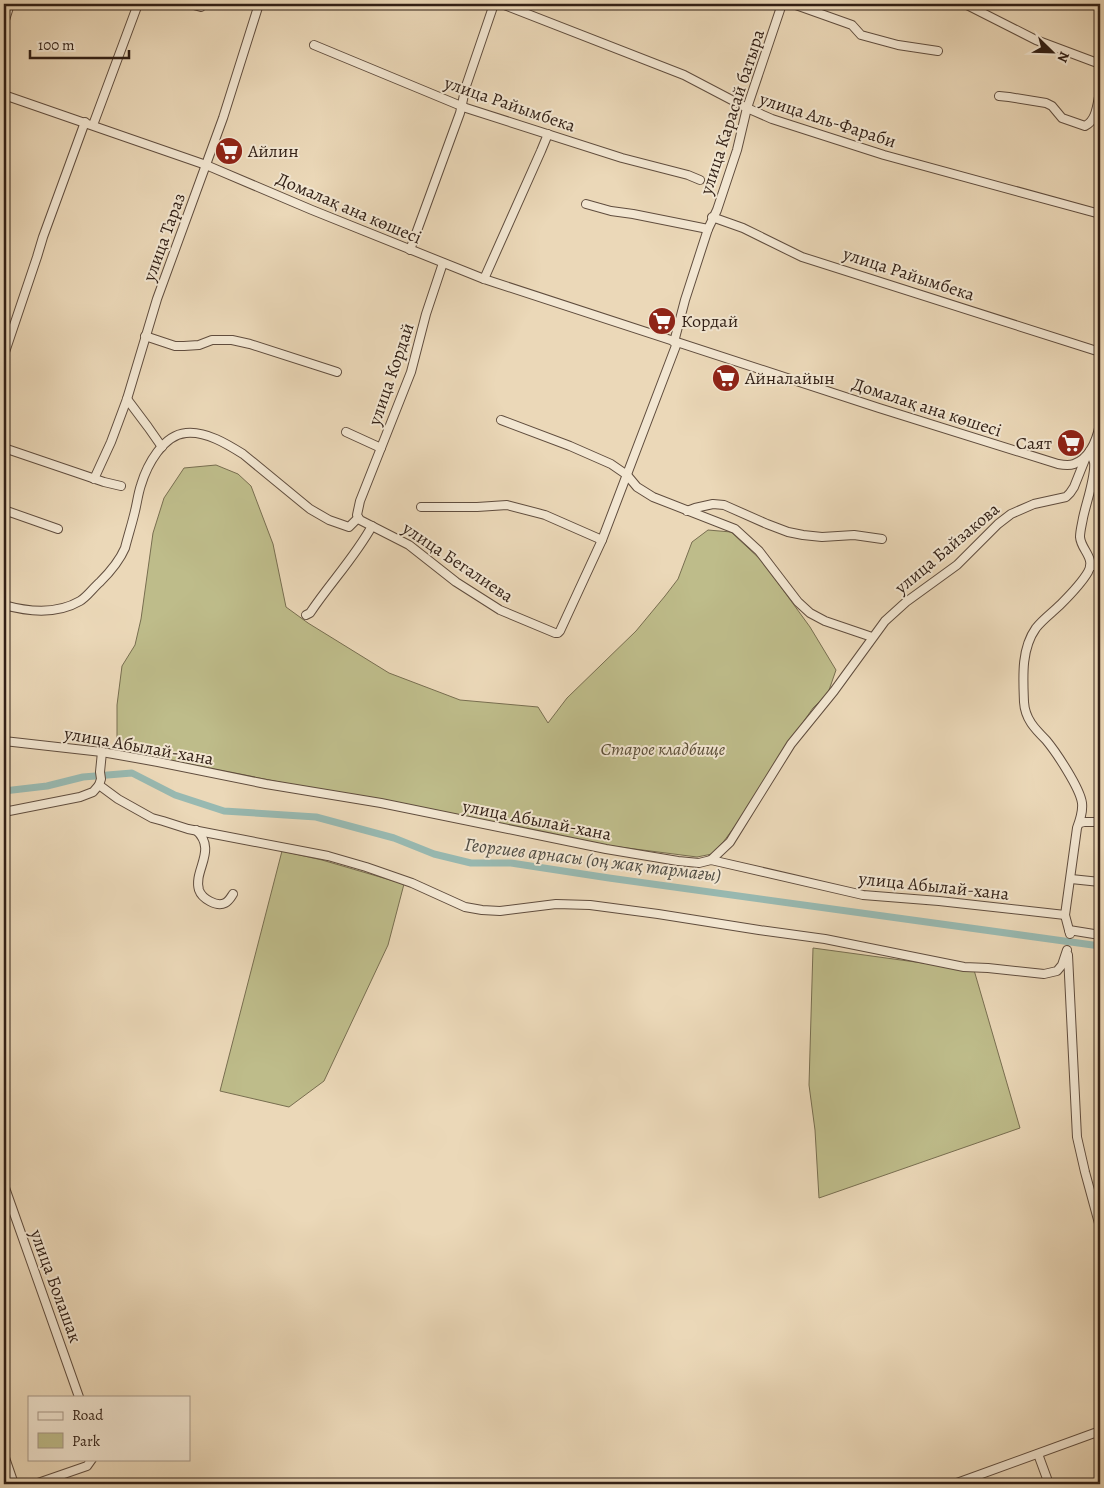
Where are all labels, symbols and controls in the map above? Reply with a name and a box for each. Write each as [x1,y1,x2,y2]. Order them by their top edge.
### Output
street label: улица Карасай батыра [694,26,770,199]
scale bar [30,28,129,60]
north arrow [1026,28,1076,78]
text: 100 m [38,35,75,55]
text: N [1053,48,1074,65]
street label: улица Райымбека [440,70,579,138]
street label: улица Аль-Фараби [756,86,899,153]
supermarket icon: Айлин [214,136,244,166]
place label: Айлин [247,139,299,163]
street label: Домалақ ана көшесі [273,167,425,249]
street label: улица Тараз [137,190,191,285]
street label: улица Райымбека [839,241,978,307]
supermarket icon: Кордай [647,306,677,336]
place label: Кордай [681,309,738,333]
street label: улица Кордай [362,320,420,429]
supermarket icon: Айналайын [711,363,741,393]
place label: Айналайын [744,366,835,390]
street label: Домалақ ана көшесі [849,372,1005,442]
supermarket icon: Саят [1056,428,1086,458]
place label: Саят [1016,431,1052,455]
street label: улица Байзакова [889,497,1005,600]
street label: улица Бегалиева [397,515,519,608]
street label: улица Абылай-хана [62,721,216,771]
park label: Старое кладбище [601,737,726,761]
street label: улица Абылай-хана [460,794,614,846]
water label: Георгиев арнасы (оң жақ тармағы) [463,831,723,889]
street label: улица Абылай-хана [857,866,1011,906]
street label: улица Болашак [24,1225,88,1346]
legend [28,1396,190,1460]
text: Road [72,1405,104,1425]
text: Park [72,1431,101,1451]

